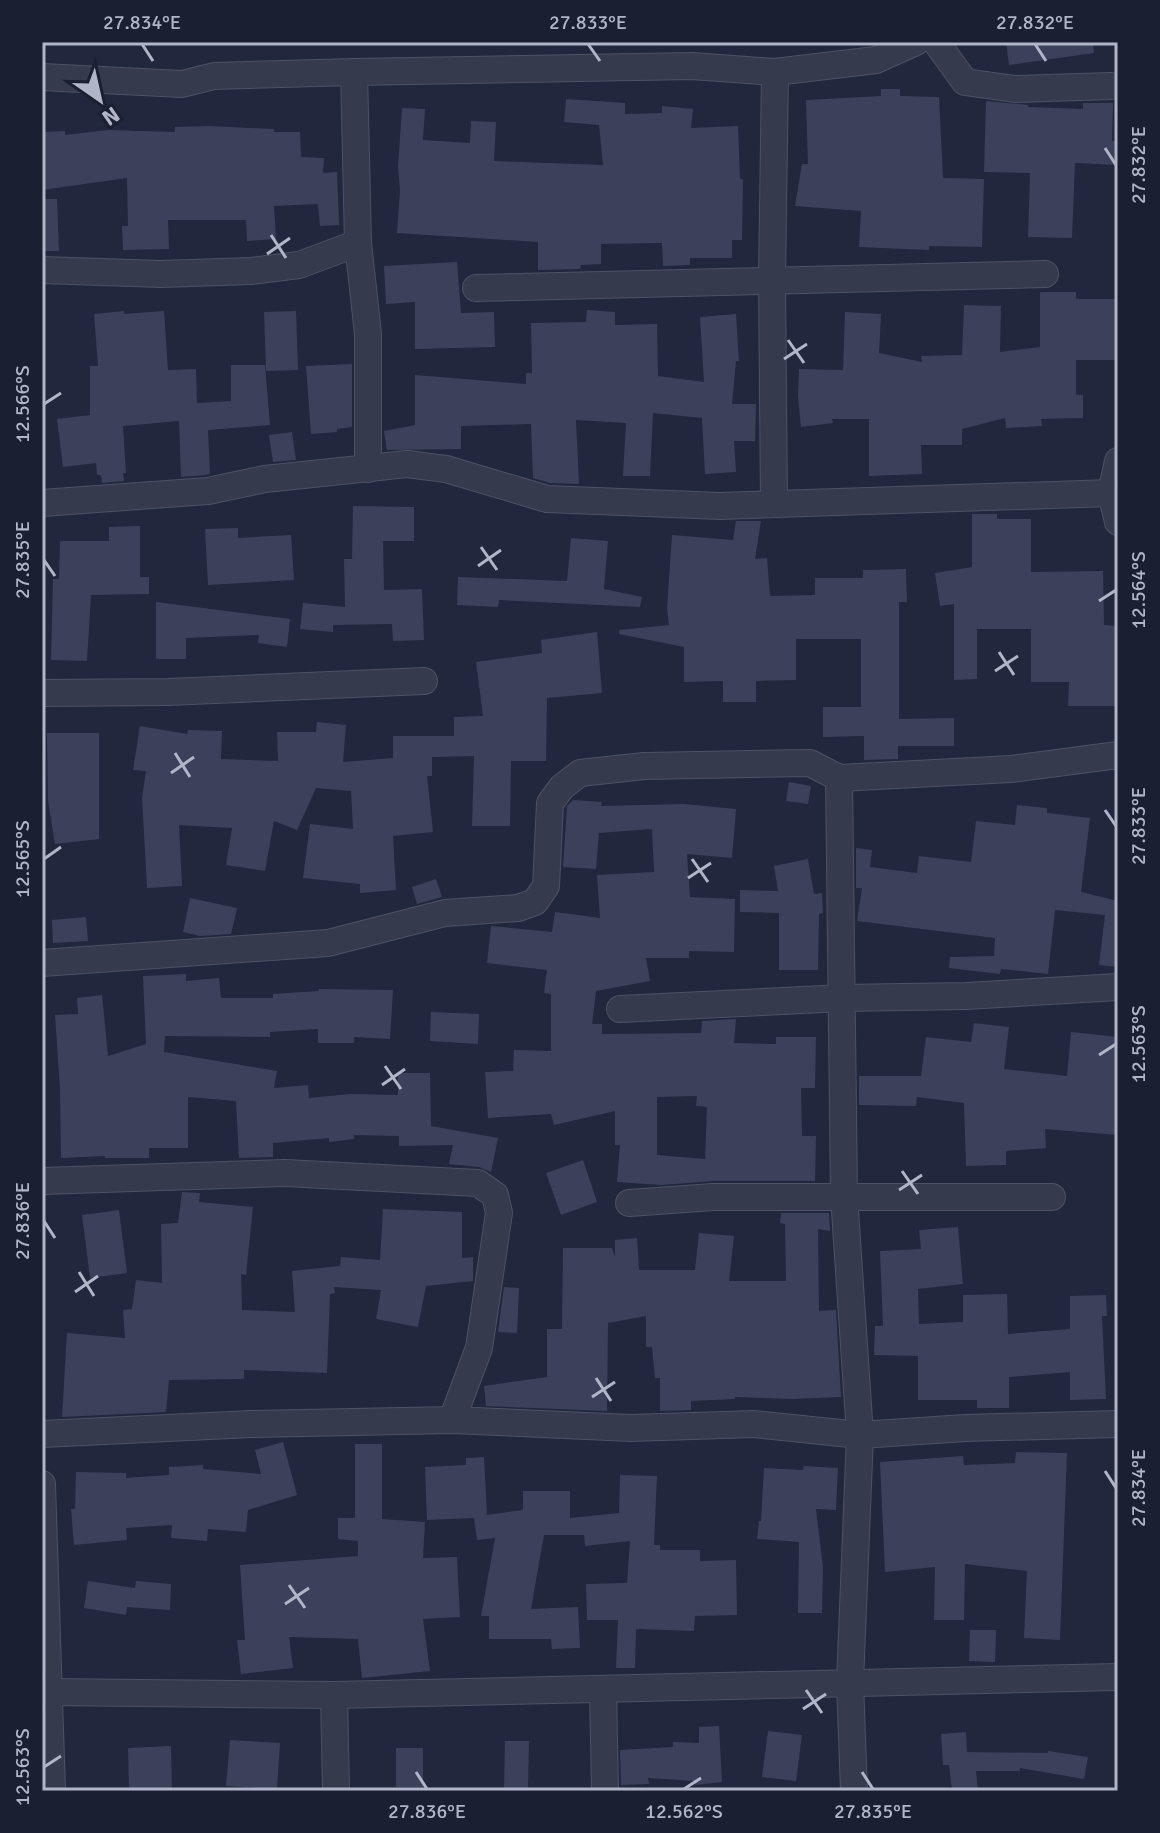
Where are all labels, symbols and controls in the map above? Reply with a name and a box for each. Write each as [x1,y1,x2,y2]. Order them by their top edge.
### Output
text: 27.834°E [103,10,181,35]
text: 27.833°E [549,10,627,35]
text: 27.832°E [996,10,1074,35]
north arrow [60,60,140,140]
text: N [97,101,125,132]
text: 27.832°E [1126,126,1151,204]
text: 12.566°S [10,365,35,443]
text: 27.835°E [10,521,35,599]
text: 12.564°S [1126,551,1151,629]
text: 27.833°E [1126,787,1151,865]
text: 12.565°S [10,820,35,898]
text: 12.563°S [1126,1005,1151,1083]
text: 27.836°E [10,1182,35,1260]
text: 27.834°E [1126,1449,1151,1527]
text: 12.563°S [10,1728,35,1806]
text: 27.836°E [388,1799,466,1824]
text: 12.562°S [645,1799,723,1824]
text: 27.835°E [834,1799,912,1824]

